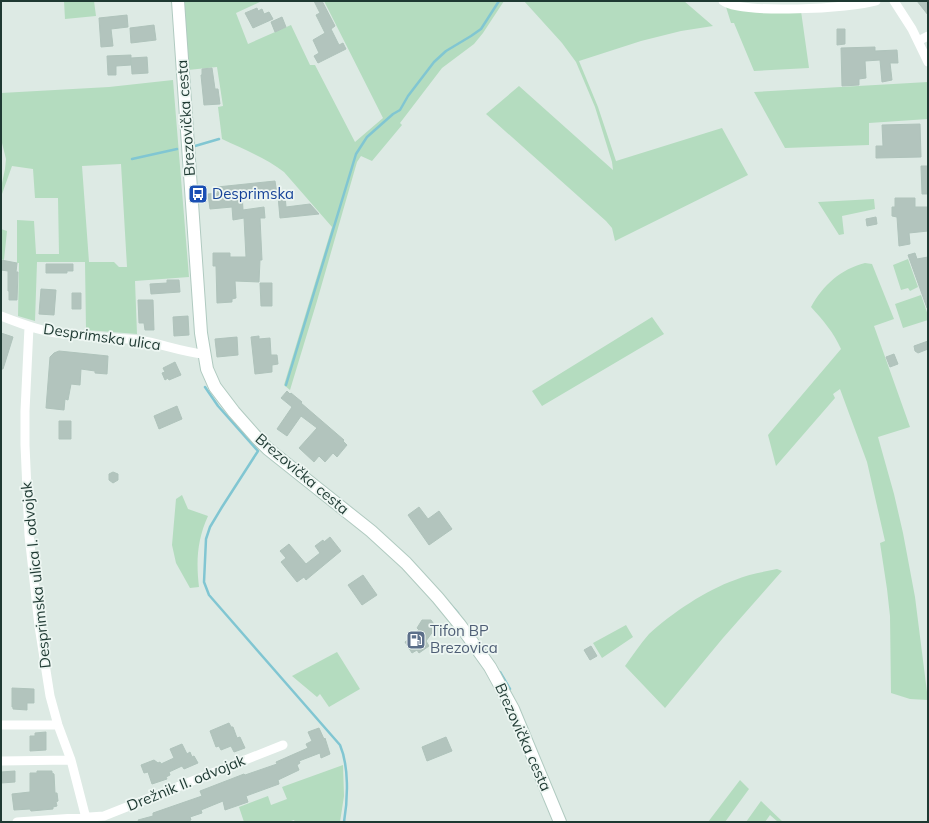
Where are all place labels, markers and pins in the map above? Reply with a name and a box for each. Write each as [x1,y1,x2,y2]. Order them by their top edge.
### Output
bus stop icon: Desprimska [187,183,209,205]
place label: Desprimska [212,184,294,203]
place label: Tifon BP Brezovica [430,621,498,657]
fuel station icon: Tifon BP Brezovica [405,629,427,651]

